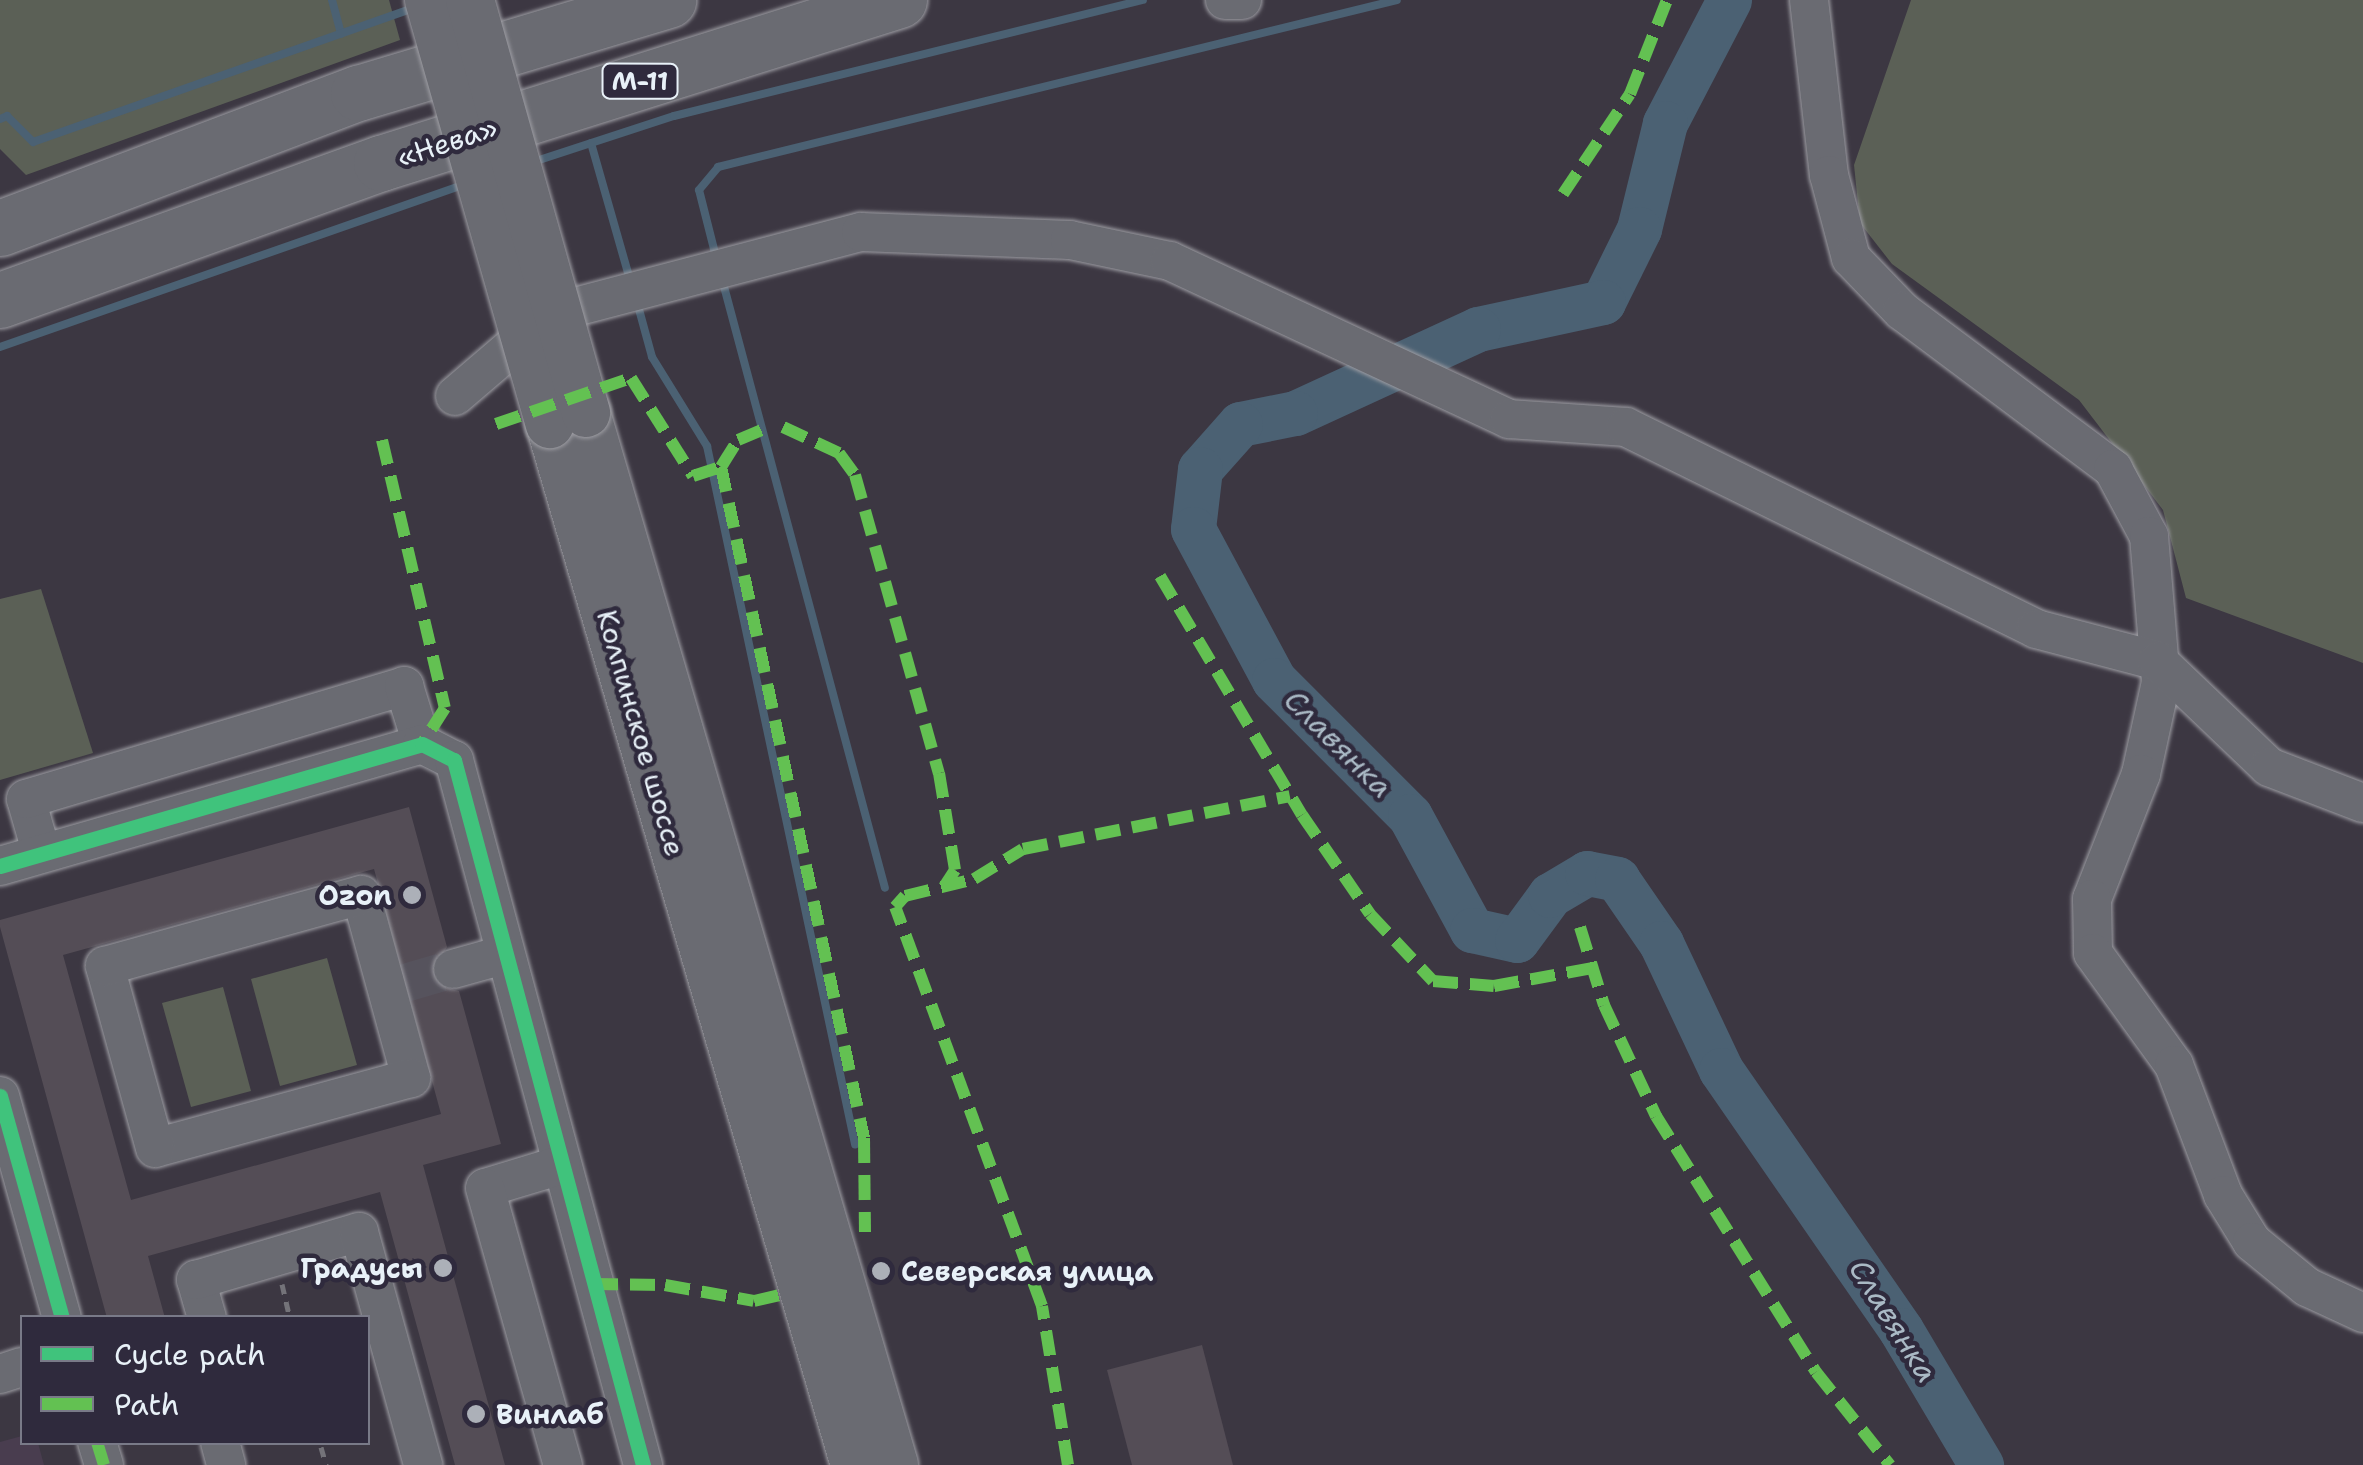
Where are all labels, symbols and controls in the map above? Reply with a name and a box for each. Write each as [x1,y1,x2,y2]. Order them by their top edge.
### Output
road number: М-11 [600,61,680,101]
street label: «Нева» [393,110,501,174]
street label: Колпинское шоссе [590,606,692,860]
water label: Славянка [1276,682,1400,806]
place label: Ozon [318,878,392,912]
marker: Ozon [401,884,423,906]
place label: Градусы [300,1251,423,1285]
water label: Славянка [1841,1253,1945,1389]
place label: Северская улица [901,1254,1153,1288]
marker: Градусы [432,1257,454,1279]
marker: Северская улица [870,1260,892,1282]
legend [20,1315,370,1445]
text: Cycle path [114,1334,266,1375]
text: Path [114,1384,180,1425]
place label: Винлаб [496,1397,604,1431]
marker: Винлаб [465,1403,487,1425]

